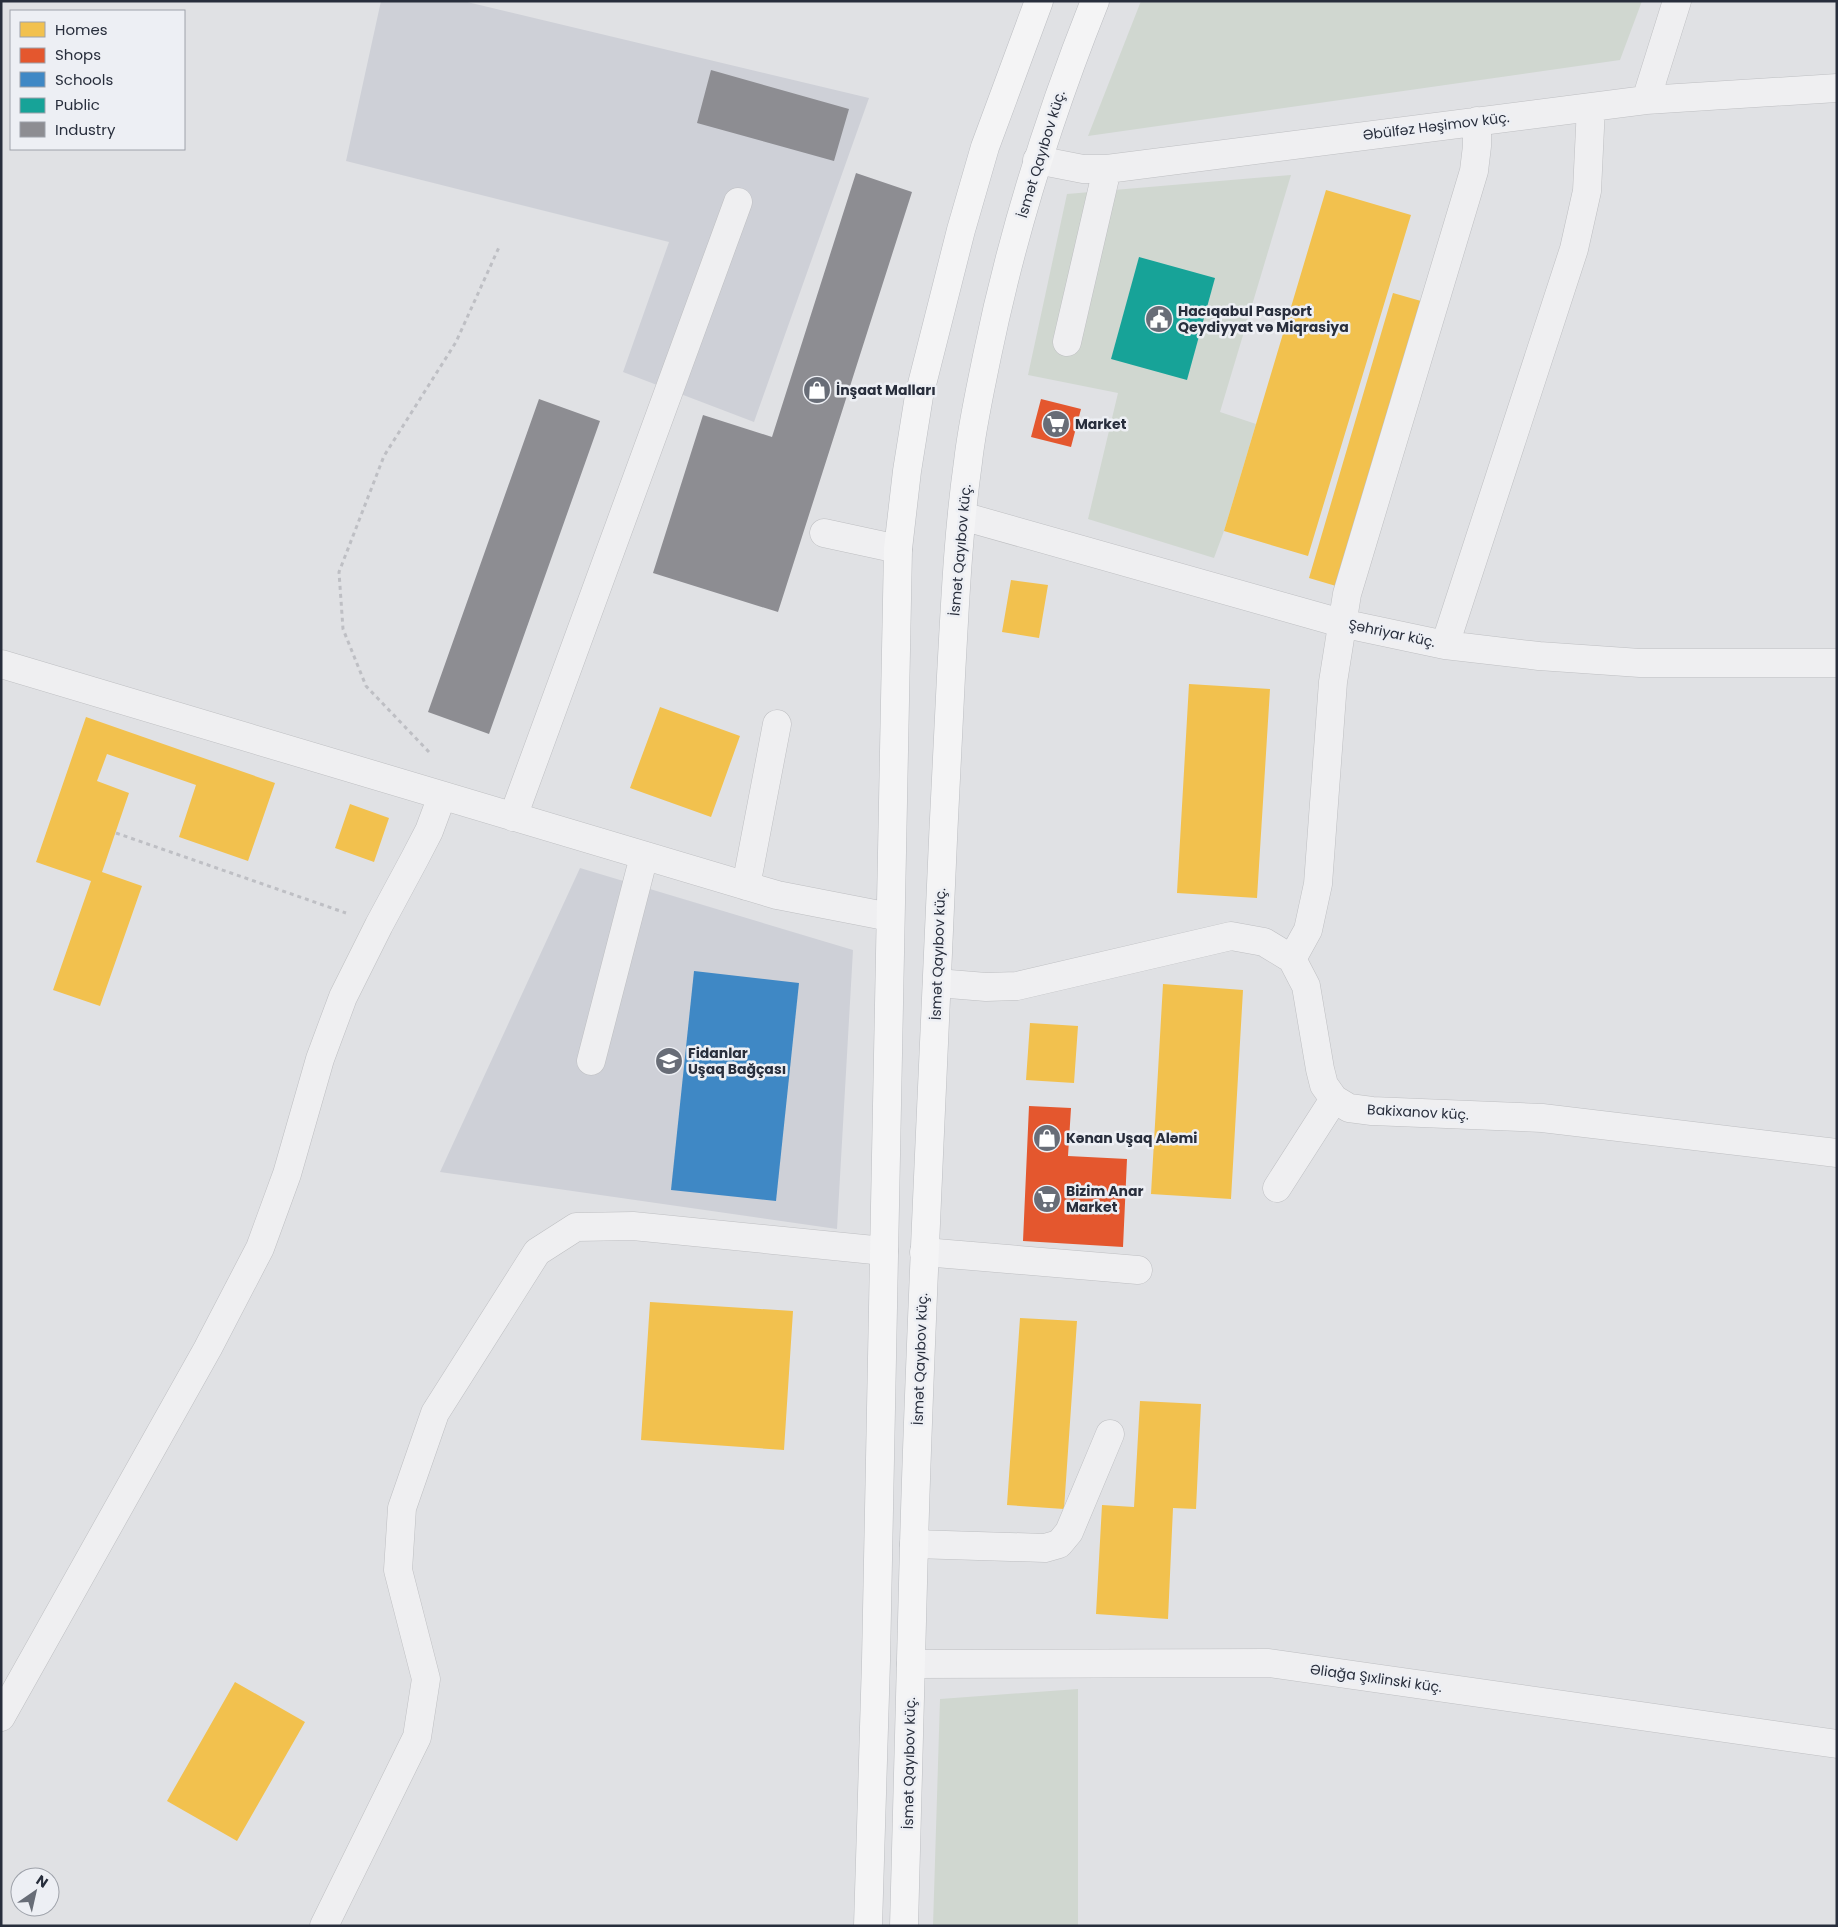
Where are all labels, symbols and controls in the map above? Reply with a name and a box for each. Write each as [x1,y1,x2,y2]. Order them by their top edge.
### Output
legend [10,10,185,150]
text: Homes [55,19,108,40]
text: Shops [55,44,101,65]
text: Schools [55,69,113,90]
street label: İsmət Qayıbov küç. [1012,88,1070,220]
text: Public [55,94,100,115]
street label: Əbülfəz Həşimov küç. [1361,107,1511,145]
text: Industry [55,119,116,140]
place label: Hacıqabul Pasport Qeydiyyat və Miqrasiya [1178,301,1349,337]
public building icon: Hacıqabul Pasport Qeydiyyat və Miqrasiya [1144,304,1174,334]
shop icon: İnşaat Malları [802,375,832,405]
place label: İnşaat Malları [836,380,936,400]
supermarket icon: Market [1041,409,1071,439]
place label: Market [1075,414,1127,434]
street label: İsmət Qayıbov küç. [944,483,976,617]
street label: Şəhriyar küç. [1347,614,1437,652]
street label: İsmət Qayıbov küç. [926,888,950,1020]
place label: Fidanlar Uşaq Bağçası [688,1043,786,1079]
school or university icon: Fidanlar Uşaq Bağçası [654,1046,684,1076]
street label: Bakixanov küç. [1367,1099,1470,1125]
shop icon: Kənan Uşaq Aləmi [1032,1123,1062,1153]
place label: Kənan Uşaq Aləmi [1066,1128,1197,1148]
place label: Bizim Anar Market [1066,1181,1143,1217]
supermarket icon: Bizim Anar Market [1032,1184,1062,1214]
street label: İsmət Qayıbov küç. [908,1293,932,1425]
street label: Əliağa Şıxlinski küç. [1308,1659,1444,1697]
street label: İsmət Qayıbov küç. [898,1697,920,1829]
north arrow [10,1867,60,1917]
text: N [32,1870,52,1892]

